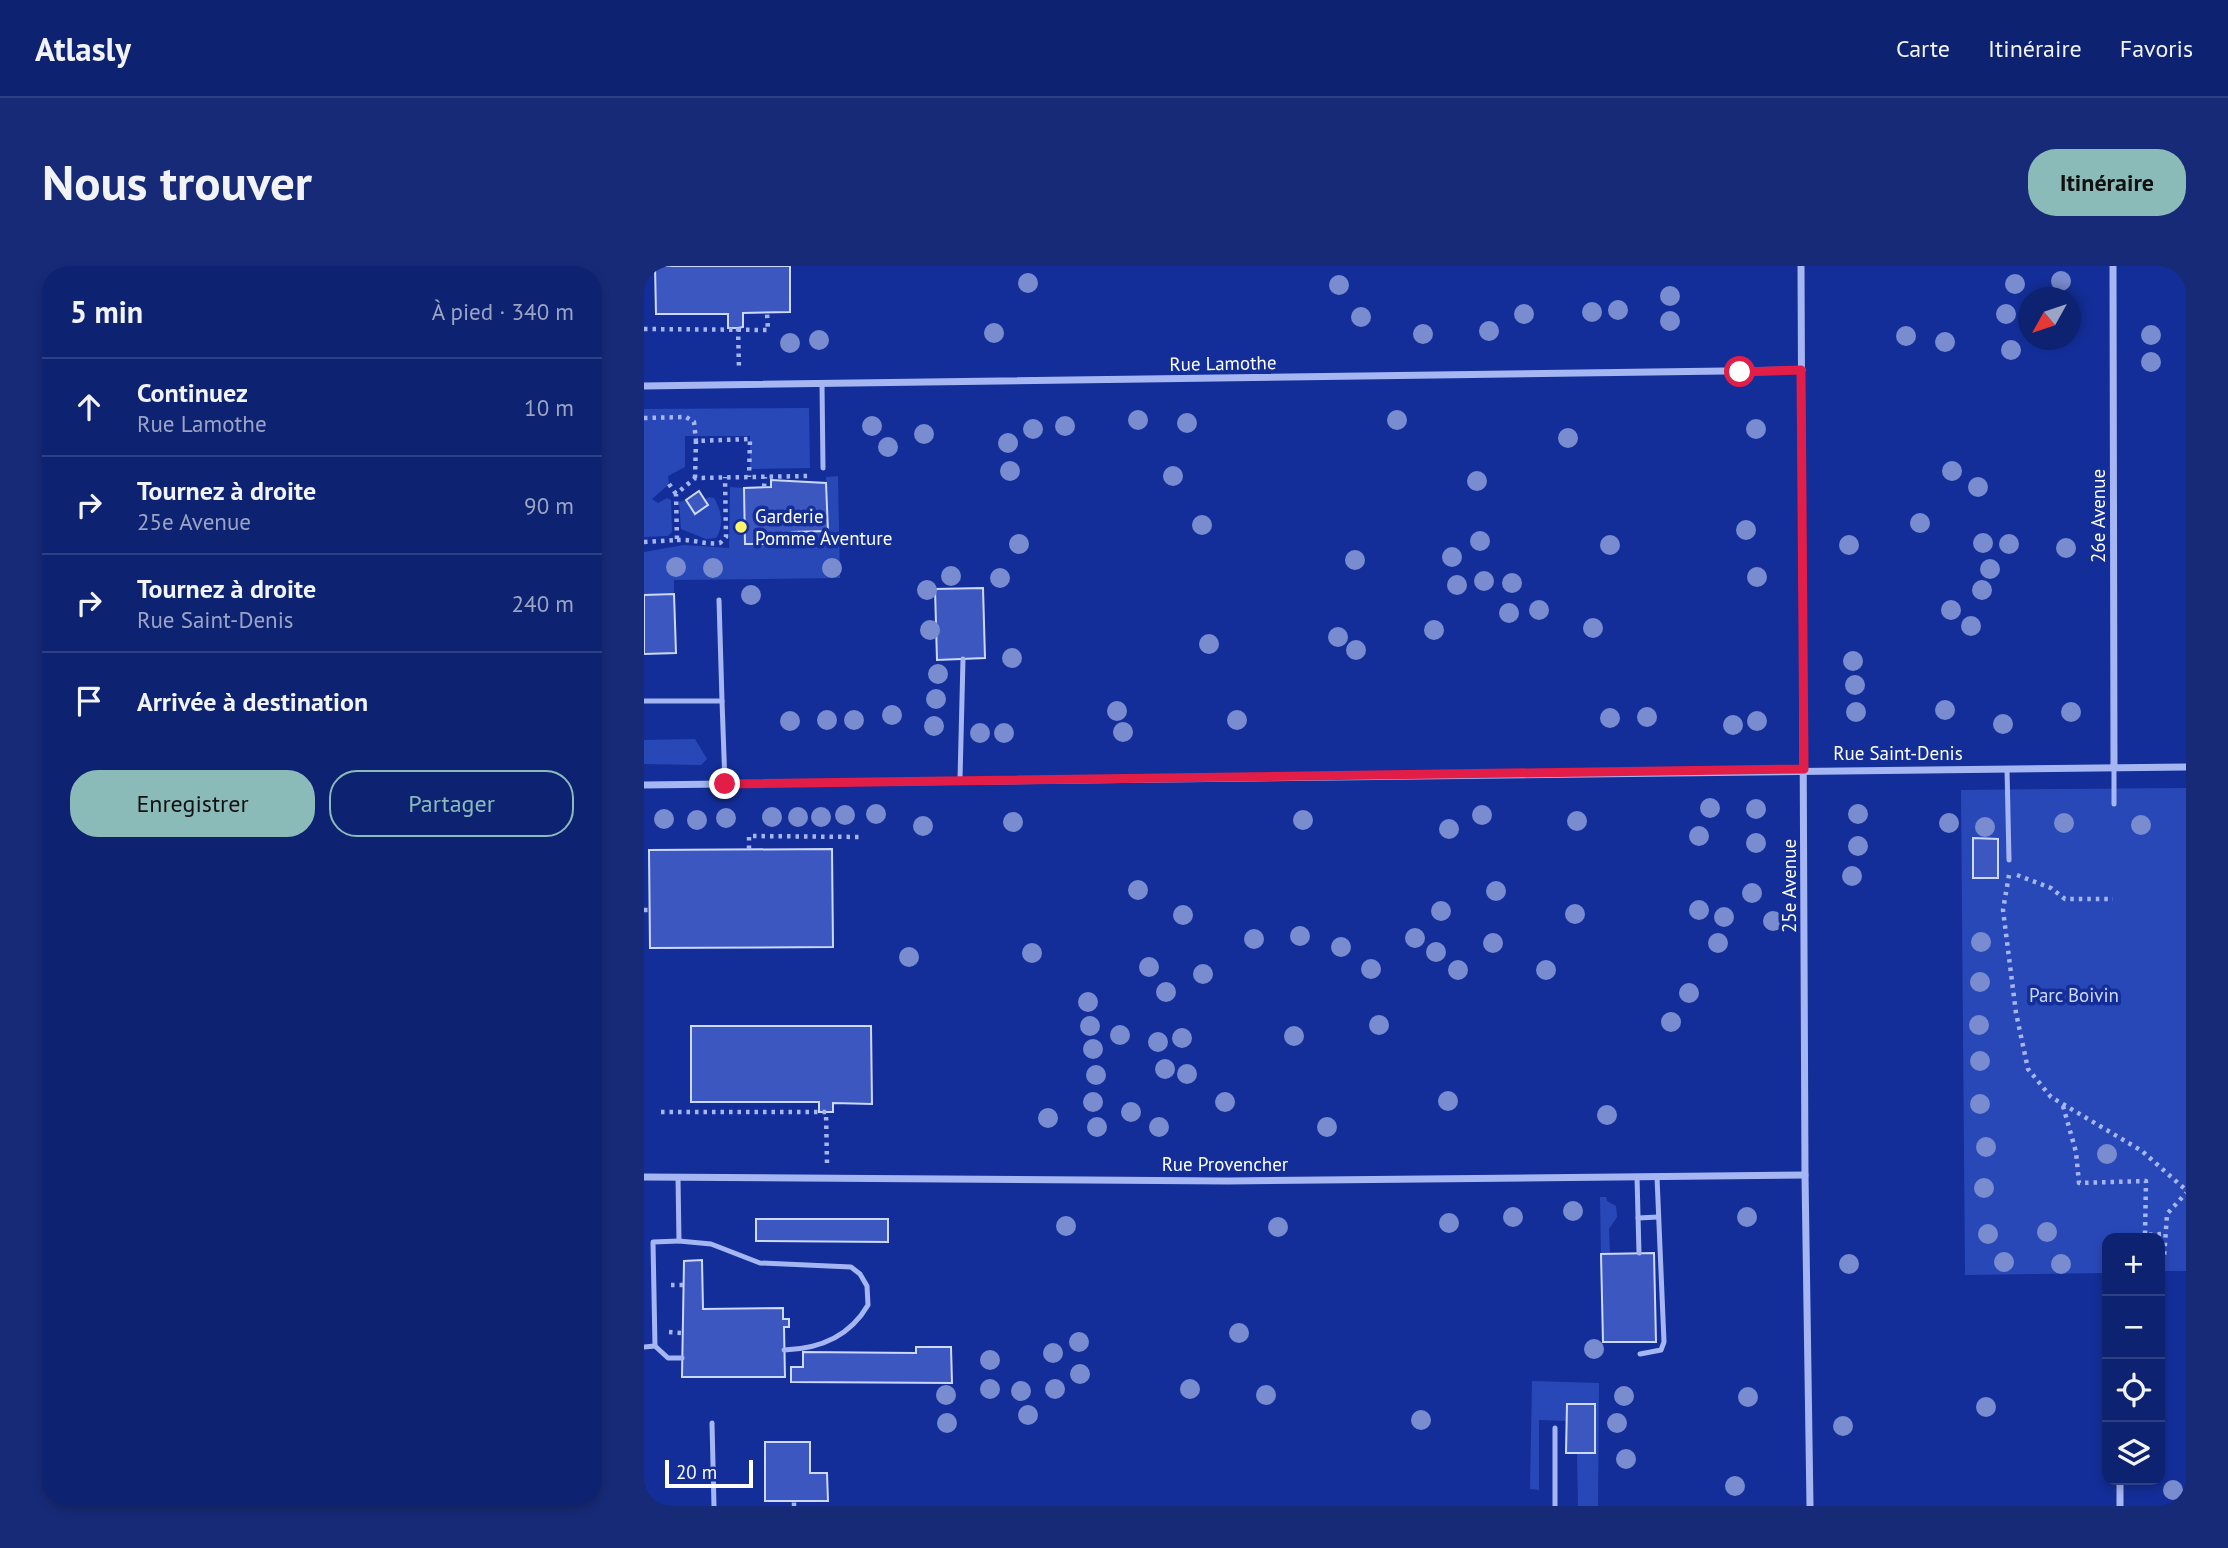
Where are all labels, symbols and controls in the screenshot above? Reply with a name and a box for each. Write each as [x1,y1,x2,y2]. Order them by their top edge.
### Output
text: Atlasly [35,27,131,70]
text: Carte [1896,33,1950,64]
text: Itinéraire [1988,33,2082,64]
text: Favoris [2120,33,2193,64]
button: Itinéraire [2028,149,2186,216]
text: Nous trouver [42,150,312,214]
north arrow [2018,287,2081,350]
text: 5 min [70,292,143,331]
text: À pied · 340 m [432,297,574,326]
street label: Rue Lamothe [1169,350,1277,376]
route start [1724,356,1755,387]
text: Continuez [137,376,248,409]
icon: ahead [70,388,108,426]
text: 10 m [524,393,574,422]
text: Rue Lamothe [137,409,267,438]
street label: 26e Avenue [2086,469,2110,563]
text: Tournez à droite [137,474,316,507]
icon: right [70,486,108,524]
text: 90 m [524,491,574,520]
place label: Garderie Pomme Aventure [755,504,892,550]
text: 25e Avenue [137,507,251,536]
marker: Garderie Pomme Aventure [733,519,749,535]
text: Tournez à droite [137,572,316,605]
icon: right [70,584,108,622]
text: 240 m [512,589,574,618]
text: Rue Saint-Denis [137,605,294,634]
icon: arrive [70,682,108,720]
text: Arrivée à destination [137,685,368,718]
street label: Rue Saint-Denis [1833,741,1963,765]
route end [709,768,740,799]
button: Enregistrer [70,770,315,837]
button: Partager [329,770,574,837]
street label: 25e Avenue [1777,839,1801,933]
park label: Parc Boivin [2029,983,2119,1007]
street label: Rue Provencher [1162,1152,1289,1176]
map controls [2102,1233,2165,1485]
button: + [2102,1233,2165,1296]
button: − [2102,1296,2165,1359]
button: locate [2102,1359,2165,1422]
button: layers [2102,1422,2165,1485]
scale bar [665,1457,752,1489]
text: 20 m [676,1460,717,1484]

